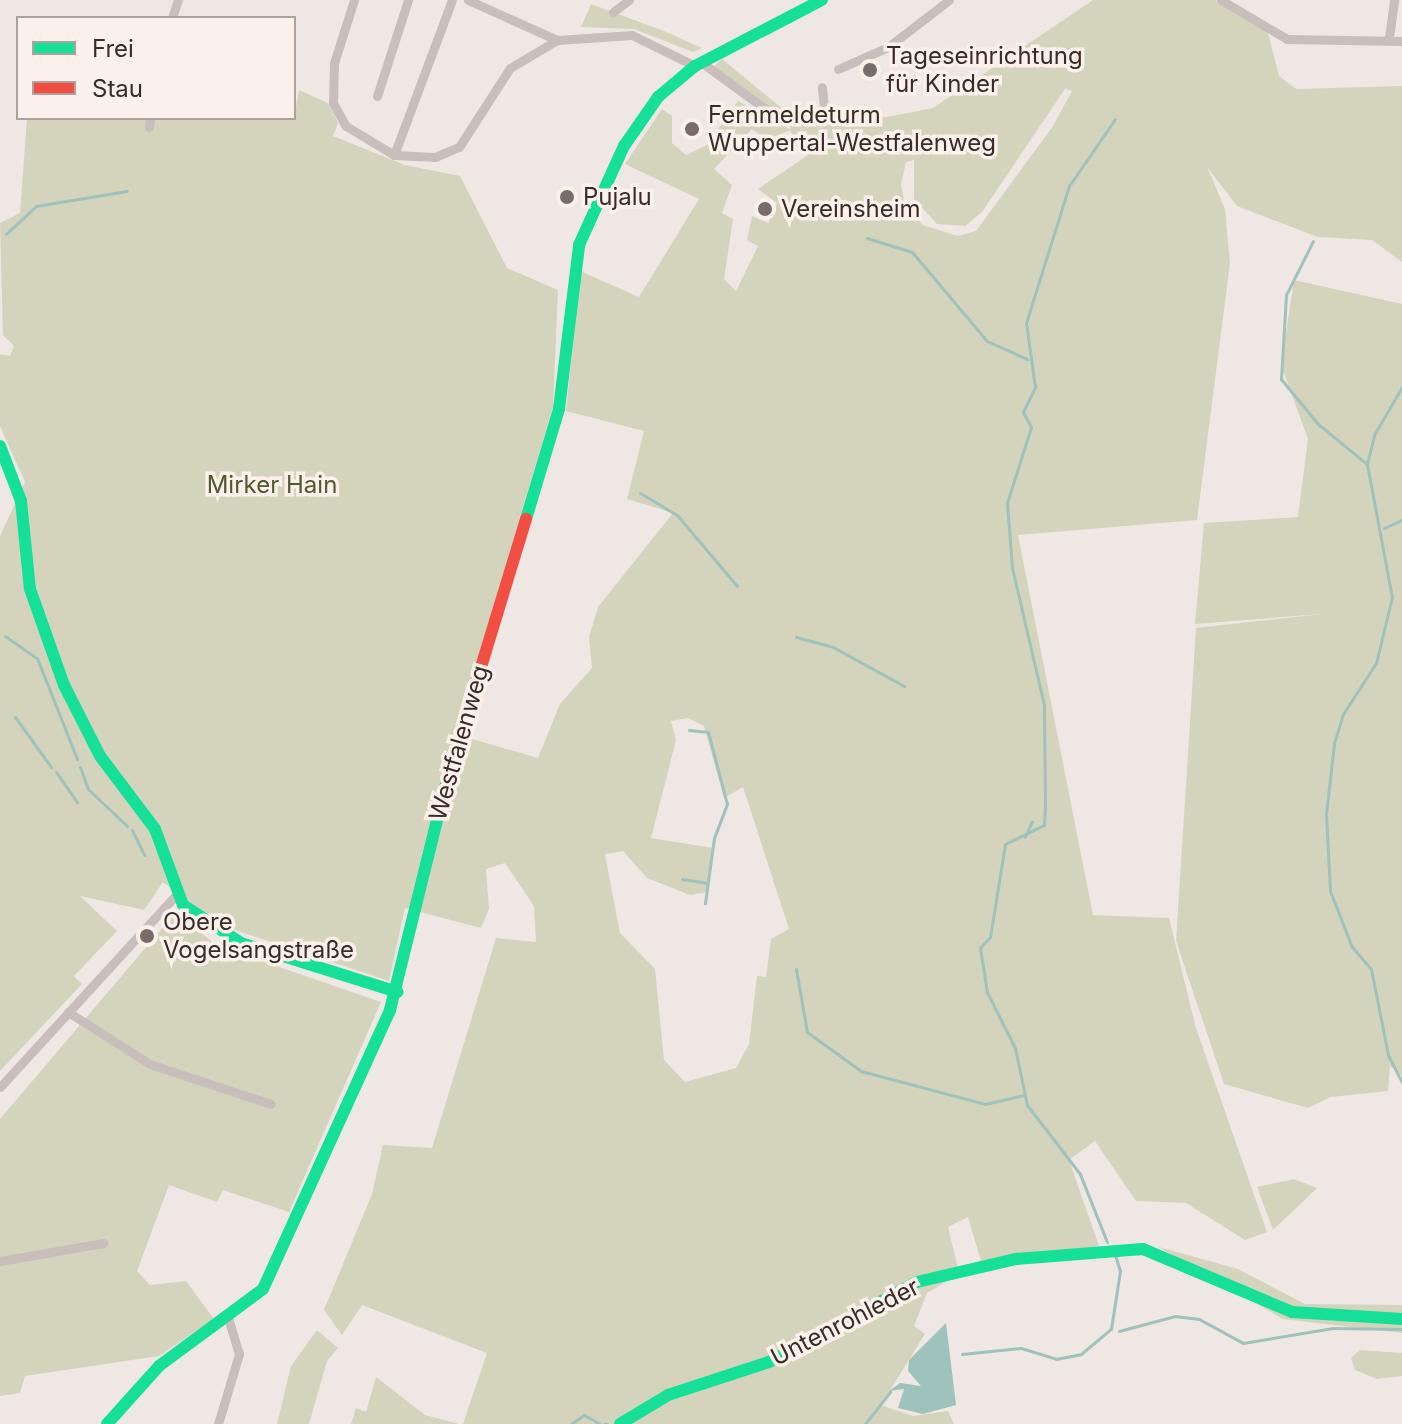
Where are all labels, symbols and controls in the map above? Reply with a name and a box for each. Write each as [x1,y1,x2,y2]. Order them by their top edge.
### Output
legend [16,16,296,120]
text: Frei [92,34,134,63]
place label: Tageseinrichtung für Kinder [886,42,1083,98]
marker: Tageseinrichtung für Kinder [861,61,879,79]
text: Stau [92,74,143,103]
place label: Fernmeldeturm Wuppertal-Westfalenweg [708,101,996,157]
marker: Fernmeldeturm Wuppertal-Westfalenweg [683,120,701,138]
place label: Pujalu [583,183,652,211]
marker: Pujalu [558,188,576,206]
place label: Vereinsheim [781,195,921,223]
marker: Vereinsheim [756,200,774,218]
park label: Mirker Hain [207,471,337,499]
street label: Westfalenweg [423,662,495,824]
place label: Obere Vogelsangstraße [163,908,354,964]
marker: Obere Vogelsangstraße [138,927,156,945]
street label: Untenrohleder [766,1272,924,1372]

